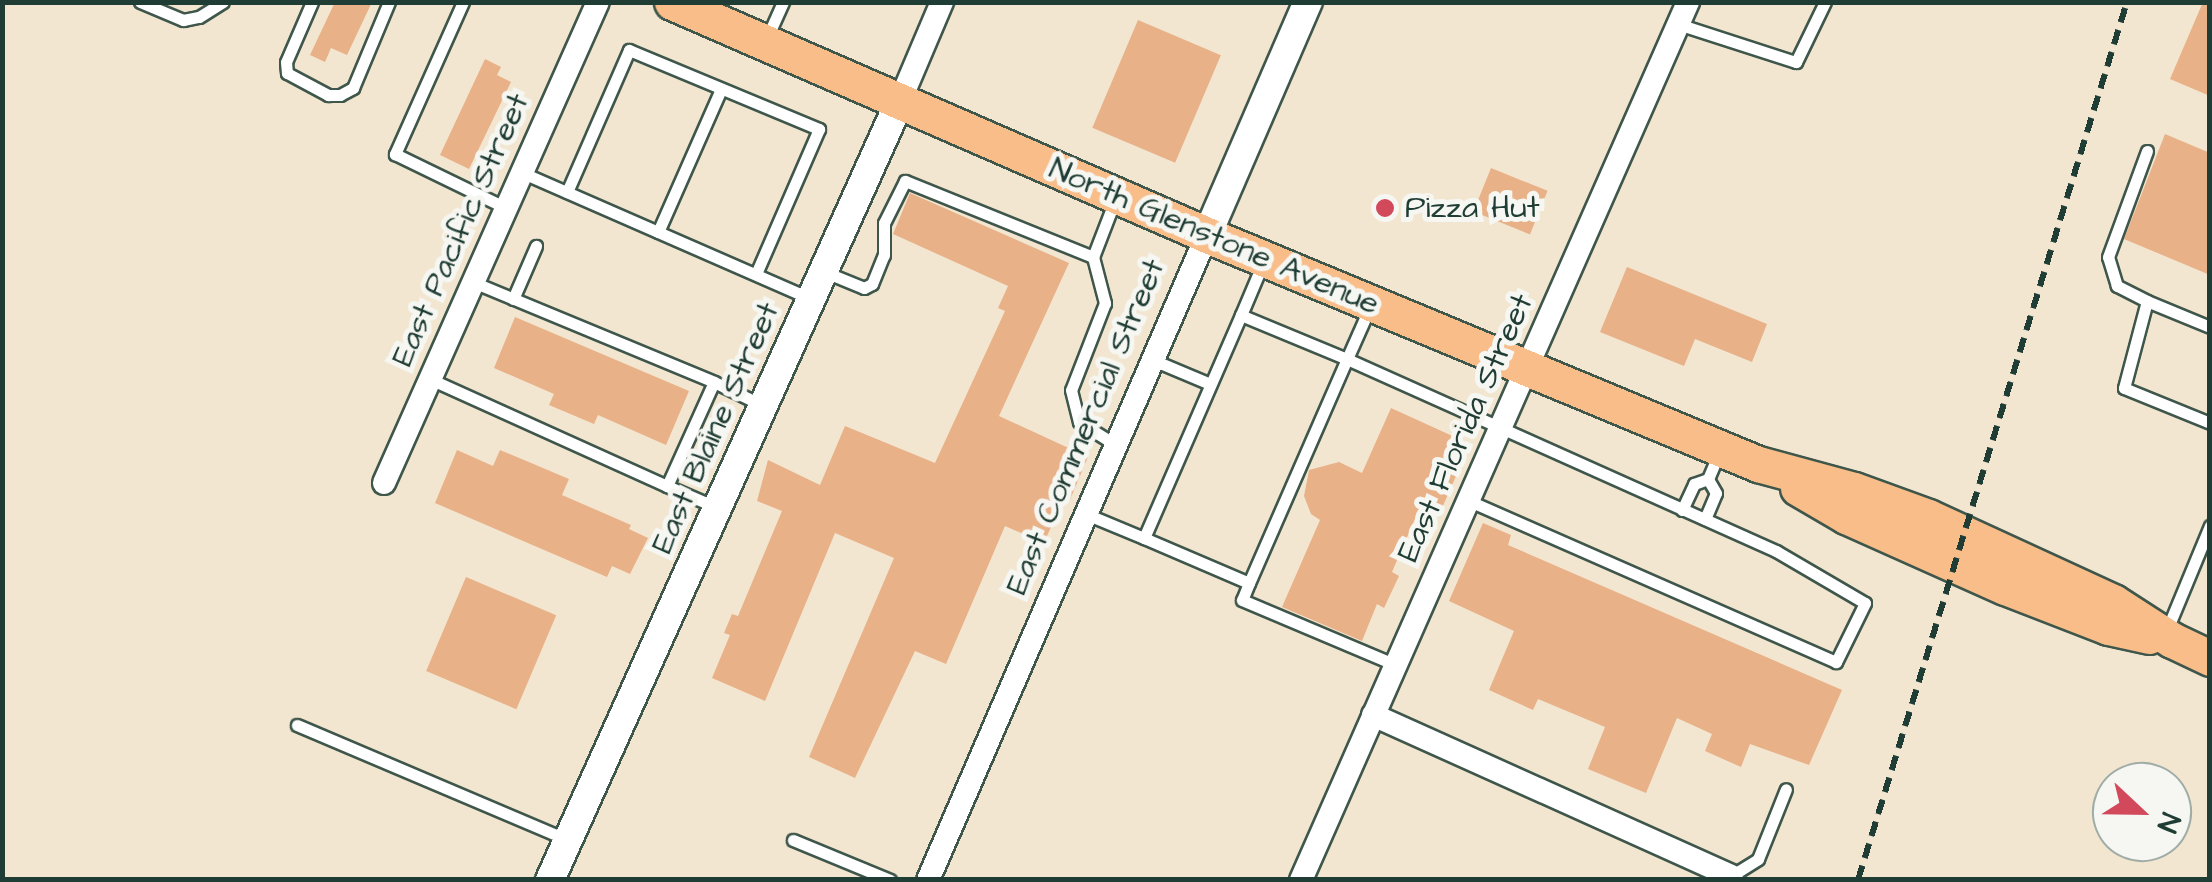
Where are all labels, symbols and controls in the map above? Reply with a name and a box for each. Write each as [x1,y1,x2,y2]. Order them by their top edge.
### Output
street label: East Pacific Street [384,88,538,372]
street label: North Glenstone Avenue [1043,150,1385,324]
place label: Pizza Hut [1405,189,1540,227]
marker: Pizza Hut [1374,197,1396,219]
street label: East Commercial Street [998,254,1174,600]
street label: East Florida Street [1390,288,1542,568]
street label: East Blaine Street [643,297,789,559]
north arrow [2092,762,2192,862]
text: N [2147,807,2190,838]

